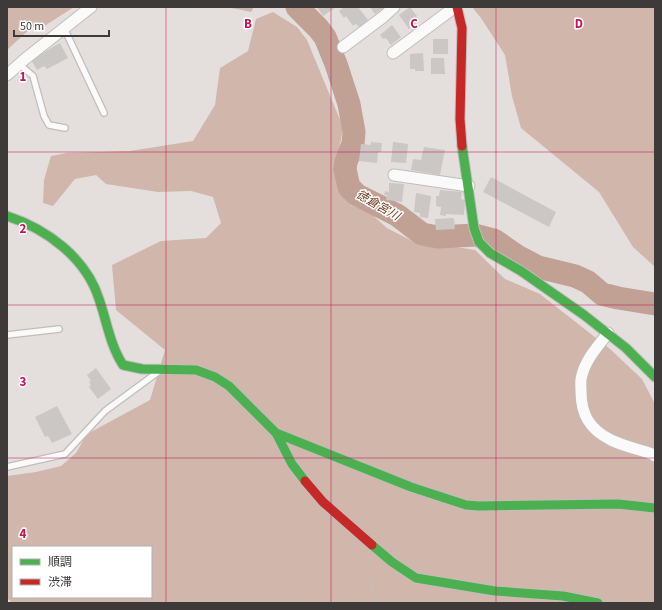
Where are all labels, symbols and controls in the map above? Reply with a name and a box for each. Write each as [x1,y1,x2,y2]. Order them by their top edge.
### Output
scale bar [14,12,109,38]
text: B [244,15,252,33]
text: C [410,15,418,33]
text: D [575,15,583,33]
text: 50 m [20,18,44,35]
text: 1 [20,68,27,86]
water label: 徳倉宮川 [353,186,405,226]
text: 2 [20,220,27,238]
text: 3 [20,373,27,391]
text: 4 [20,525,27,543]
legend [12,546,152,598]
text: 順調 [48,554,72,571]
text: 渋滞 [48,574,72,591]

